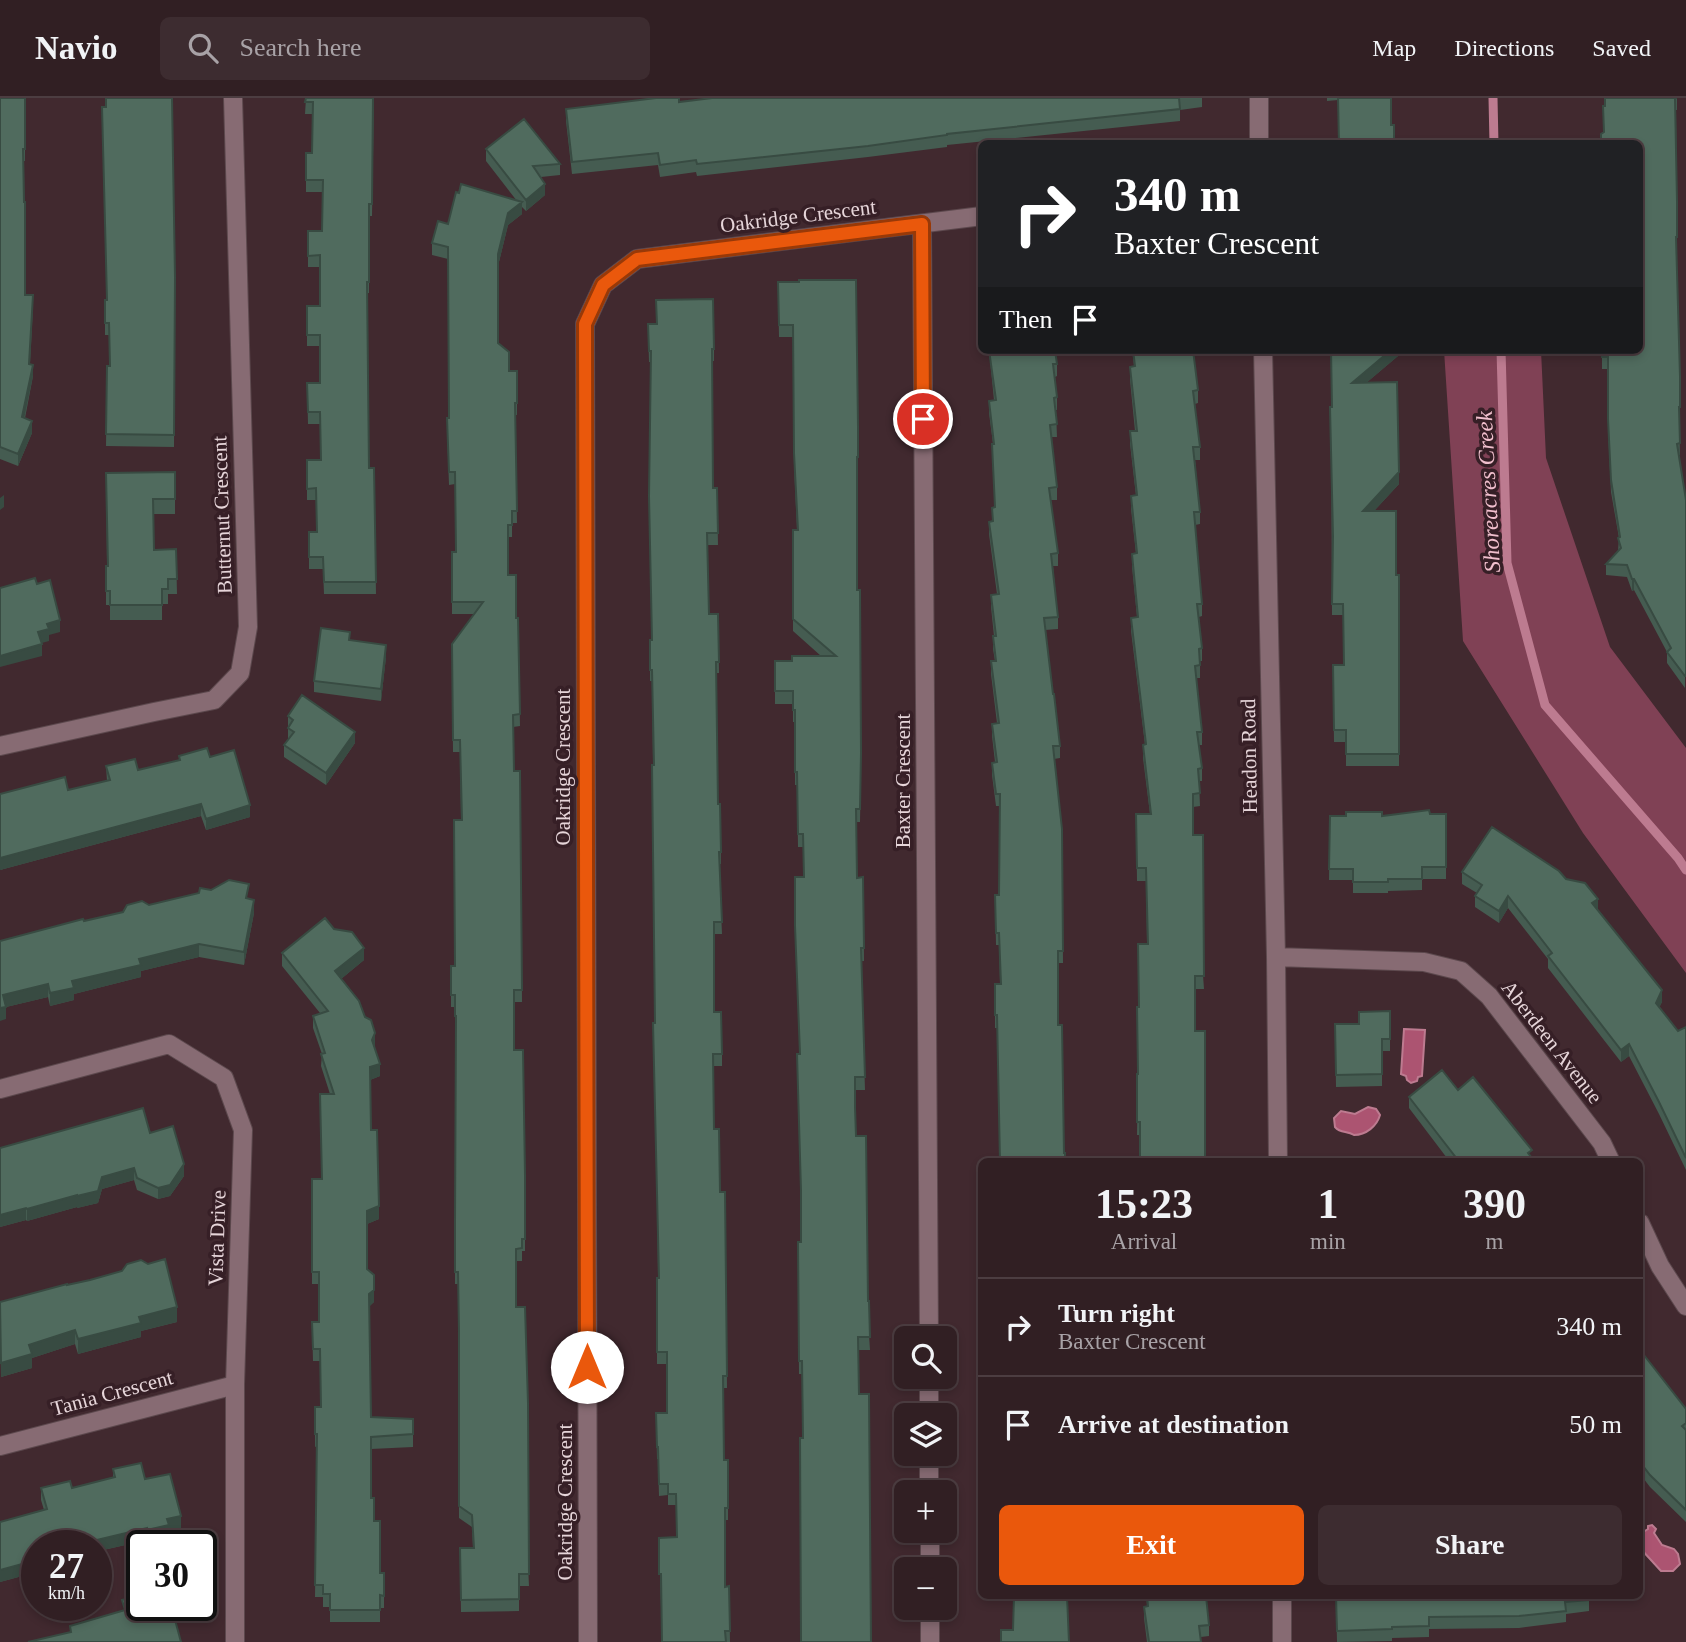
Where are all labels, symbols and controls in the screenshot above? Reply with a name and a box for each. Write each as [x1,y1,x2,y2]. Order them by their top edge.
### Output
search box [160,17,650,80]
icon: search [184,29,222,67]
text: Navio [35,30,118,66]
text: Search here [240,33,361,62]
text: Map [1372,35,1416,61]
text: Directions [1454,35,1554,61]
text: Saved [1592,35,1651,61]
text: 340 m [1114,167,1241,222]
icon: right [999,168,1090,259]
street label: Oakridge Crescent [719,195,877,237]
text: Baxter Crescent [1114,225,1319,261]
icon: arrive [1066,301,1104,339]
text: Then [999,305,1052,334]
pin [893,389,953,449]
icon: arrive [904,400,942,438]
water label: Shoreacres Creek [1472,410,1505,573]
street label: Butternut Crescent [207,435,237,594]
street label: Oakridge Crescent [551,688,575,845]
street label: Headon Road [1236,698,1262,814]
street label: Baxter Crescent [891,713,915,848]
street label: Aberdeen Avenue [1497,976,1607,1108]
text: 15:23 [1095,1181,1193,1227]
text: 1 [1317,1181,1338,1227]
text: 390 [1463,1181,1526,1227]
street label: Vista Drive [203,1190,231,1286]
text: Arrival [1111,1229,1177,1254]
text: min [1310,1229,1346,1254]
text: m [1485,1229,1503,1254]
text: Turn right [1058,1299,1175,1328]
icon: right [999,1308,1037,1346]
text: 340 m [1556,1312,1622,1341]
map controls [894,1326,957,1620]
button: search [894,1326,957,1389]
text: Baxter Crescent [1058,1329,1206,1354]
position arrow [550,1330,624,1404]
street label: Tania Crescent [48,1365,176,1421]
button: layers [894,1403,957,1466]
icon: arrive [999,1406,1037,1444]
text: Arrive at destination [1058,1410,1289,1439]
text: 50 m [1569,1410,1622,1439]
street label: Oakridge Crescent [553,1423,577,1580]
button: + [894,1480,957,1543]
button: Exit [999,1505,1304,1585]
button: Share [1318,1505,1622,1585]
speed limit sign: 30 [126,1530,217,1621]
text: 27 [49,1547,84,1586]
button: − [894,1557,957,1620]
text: km/h [48,1583,85,1603]

